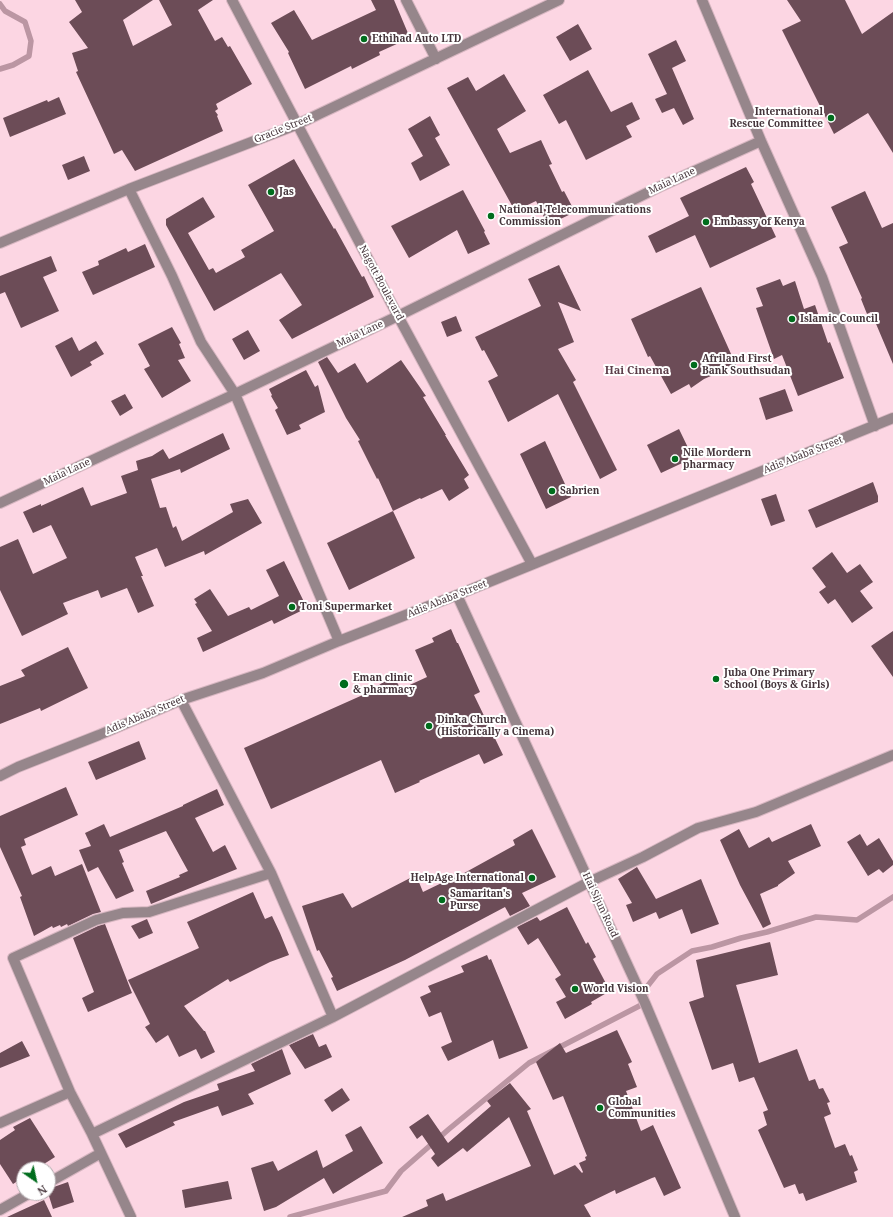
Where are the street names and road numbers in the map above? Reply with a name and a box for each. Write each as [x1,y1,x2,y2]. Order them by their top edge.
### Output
street label: Gracie Street [252,112,314,146]
street label: Maia Lane [647,165,697,197]
street label: Nagott Boulevard [356,243,406,323]
street label: Maia Lane [335,318,385,350]
street label: Adis Ababa Street [762,434,844,476]
street label: Maia Lane [42,456,92,488]
street label: Adis Ababa Street [406,578,488,620]
street label: Adis Ababa Street [104,693,186,737]
street label: Hai Sijun Road [580,871,620,939]

